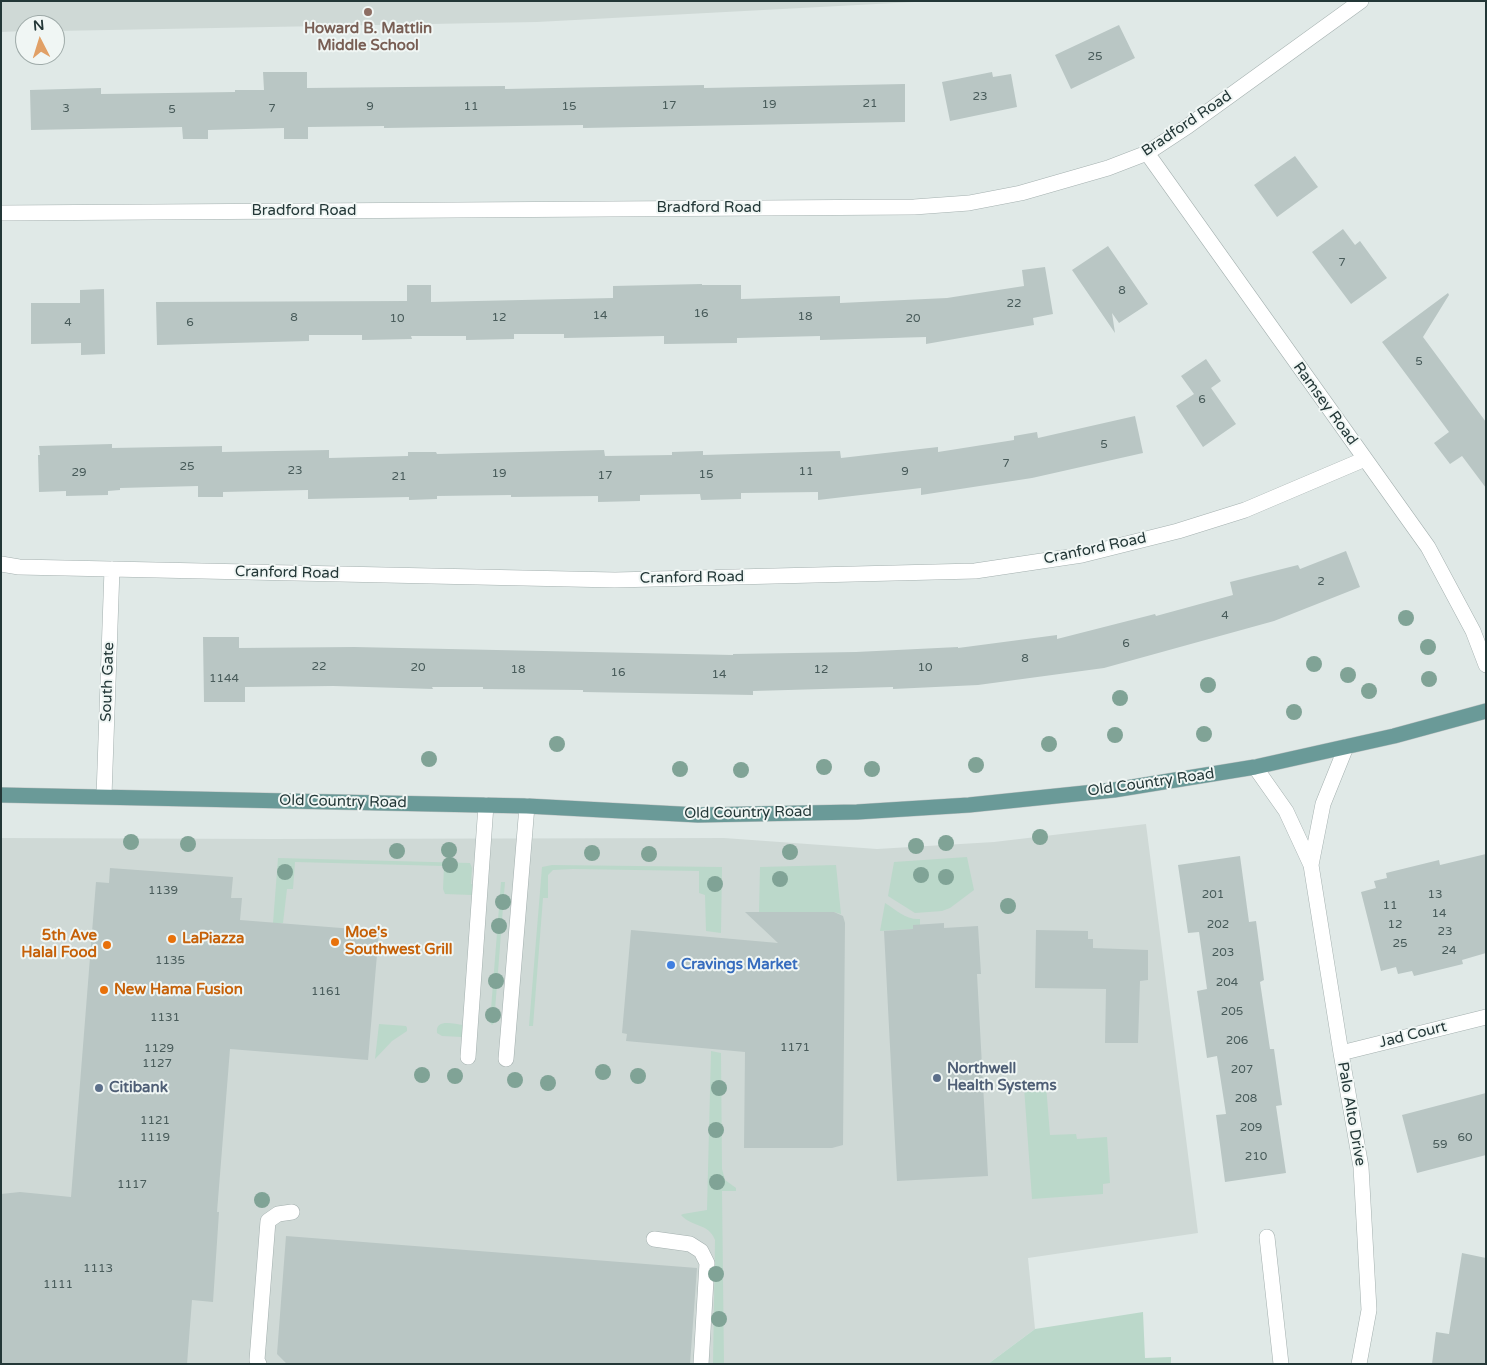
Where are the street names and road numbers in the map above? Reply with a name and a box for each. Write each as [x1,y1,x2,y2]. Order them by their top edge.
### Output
street label: Bradford Road [1138,87,1236,161]
street label: Bradford Road [657,199,761,217]
street label: Bradford Road [252,202,356,220]
street label: Ramsey Road [1289,359,1361,449]
street label: Cranford Road [1042,529,1148,569]
street label: Cranford Road [235,563,339,583]
street label: Cranford Road [640,568,744,588]
street label: South Gate [98,642,118,722]
street label: Old Country Road [1087,765,1215,801]
street label: Old Country Road [279,792,407,812]
street label: Old Country Road [684,803,812,823]
street label: Jad Court [1377,1018,1449,1052]
street label: Palo Alto Drive [1333,1061,1369,1167]

